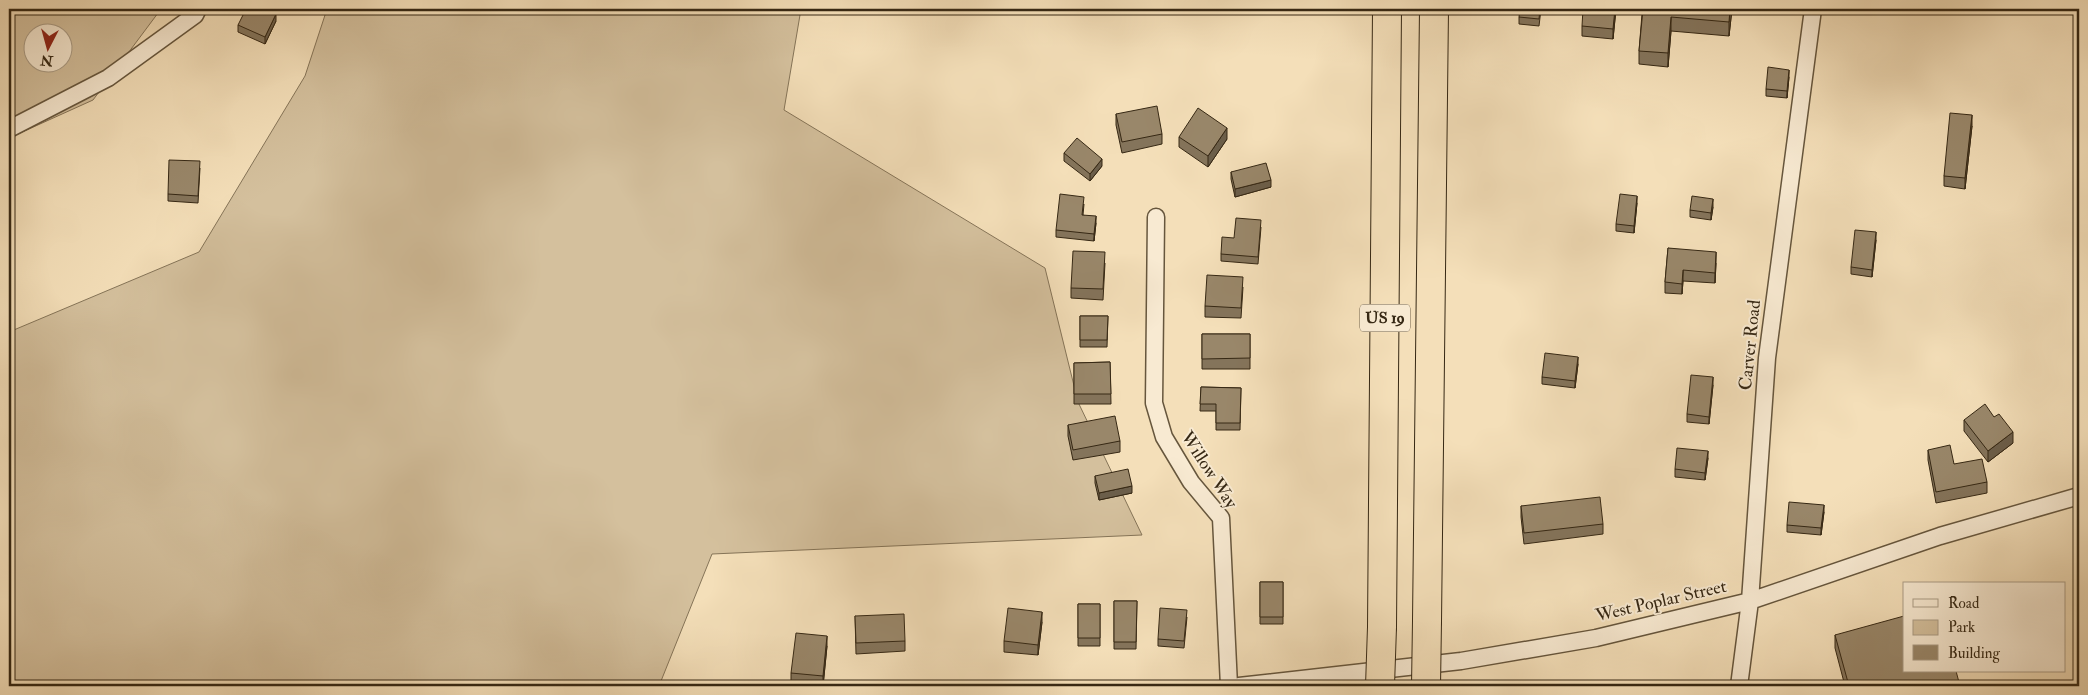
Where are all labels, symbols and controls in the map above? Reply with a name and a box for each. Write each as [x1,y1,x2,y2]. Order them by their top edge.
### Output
north arrow [22,22,72,72]
text: N [39,51,55,70]
street label: Carver Road [1734,299,1766,391]
road number: US 19 [1360,304,1410,332]
street label: Willow Way [1175,426,1243,514]
street label: West Poplar Street [1592,575,1729,627]
legend [1903,582,2066,672]
text: Road [1948,594,1980,613]
text: Park [1948,618,1975,637]
text: Building [1948,644,2000,663]

